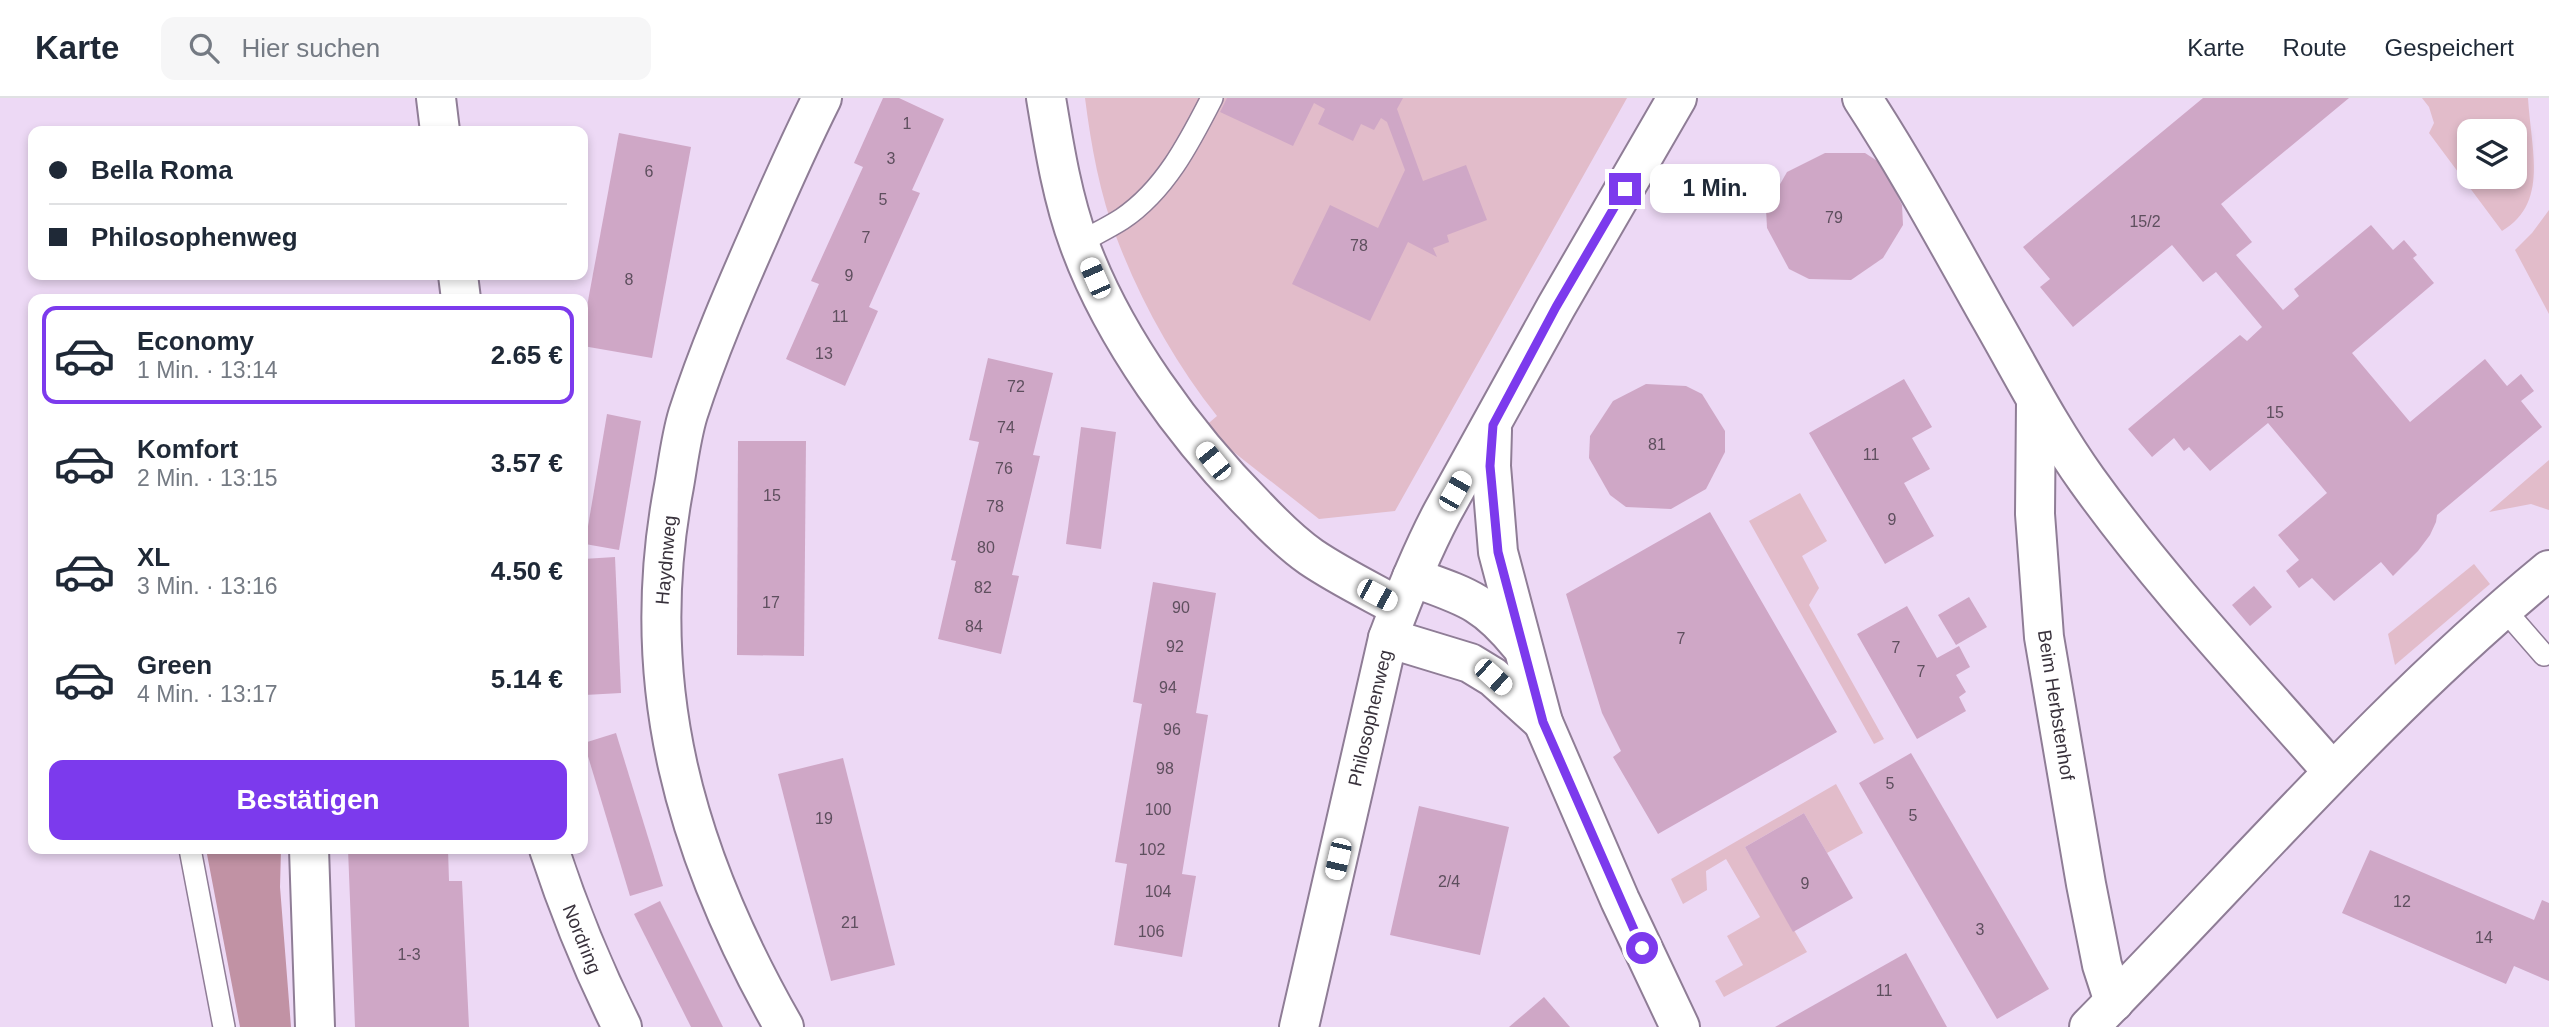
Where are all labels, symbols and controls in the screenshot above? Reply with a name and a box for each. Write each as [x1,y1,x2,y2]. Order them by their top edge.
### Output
search box [161,17,651,80]
text: Karte [35,29,119,66]
icon: search [185,29,223,67]
text: Hier suchen [241,33,380,63]
text: Karte [2187,34,2245,61]
text: Route [2283,34,2347,61]
text: Gespeichert [2385,34,2514,61]
house number: 1 [903,115,912,132]
map controls [2457,119,2527,189]
button: layers [2457,119,2527,189]
house number: 3 [887,150,896,167]
text: Bella Roma [91,155,233,185]
house number: 6 [645,163,654,180]
callout: 1 Min. [1650,164,1779,214]
route end [1609,173,1641,205]
text: 1 Min. [1682,175,1748,201]
house number: 5 [879,191,888,208]
house number: 79 [1825,209,1843,226]
house number: 15/2 [2129,213,2161,230]
text: Philosophenweg [91,222,298,252]
house number: 7 [862,229,871,246]
house number: 78 [1350,237,1368,254]
car [1077,255,1114,301]
house number: 9 [845,267,854,284]
house number: 8 [625,271,634,288]
house number: 11 [832,308,848,325]
icon: car [53,324,116,387]
text: Economy [137,326,254,356]
text: 2.65 € [491,340,563,370]
house number: 13 [815,345,833,362]
text: 1 Min. · 13:14 [137,357,278,383]
house number: 72 [1007,378,1025,395]
house number: 15 [2266,404,2284,421]
house number: 74 [997,419,1015,436]
icon: car [53,432,116,495]
text: Komfort [137,434,238,464]
house number: 81 [1648,436,1666,453]
car [1192,438,1235,484]
house number: 11 [1863,446,1879,463]
text: 3.57 € [491,448,563,478]
house number: 76 [995,460,1013,477]
text: 2 Min. · 13:15 [137,465,278,491]
car [1436,468,1475,514]
house number: 15 [763,487,781,504]
house number: 78 [986,498,1004,515]
house number: 9 [1888,511,1897,528]
street label: Haydnweg [652,514,680,606]
house number: 80 [977,539,995,556]
icon: car [53,540,116,603]
text: XL [137,542,170,572]
text: 4.50 € [491,556,563,586]
text: 3 Min. · 13:16 [137,573,278,599]
car [1354,576,1401,614]
house number: 82 [974,579,992,596]
house number: 17 [762,594,780,611]
house number: 90 [1172,599,1190,616]
house number: 84 [965,618,983,635]
street label: Beim Herbstenhof [2034,628,2078,782]
house number: 7 [1677,630,1686,647]
house number: 92 [1166,638,1184,655]
house number: 7 [1892,639,1901,656]
icon: car [53,648,116,711]
street label: Philosophenweg [1344,648,1396,788]
text: Green [137,650,212,680]
car [1471,655,1516,699]
house number: 7 [1917,663,1926,680]
text: 5.14 € [491,664,563,694]
house number: 94 [1159,679,1177,696]
text: 4 Min. · 13:17 [137,681,278,707]
house number: 96 [1163,721,1181,738]
button: Bestätigen [49,760,567,840]
house number: 98 [1156,760,1174,777]
house number: 5 [1886,775,1895,792]
house number: 100 [1145,801,1171,818]
house number: 5 [1909,807,1918,824]
house number: 19 [815,810,833,827]
car [1324,836,1353,882]
house number: 102 [1139,841,1165,858]
house number: 2/4 [1438,873,1460,890]
house number: 9 [1801,875,1810,892]
house number: 104 [1145,883,1171,900]
house number: 12 [2393,893,2411,910]
street label: Nordring [559,901,605,977]
house number: 21 [841,914,859,931]
house number: 3 [1976,921,1985,938]
house number: 106 [1138,923,1164,940]
house number: 14 [2475,929,2493,946]
route start [1626,932,1658,964]
house number: 1-3 [397,946,421,963]
house number: 11 [1876,982,1892,999]

